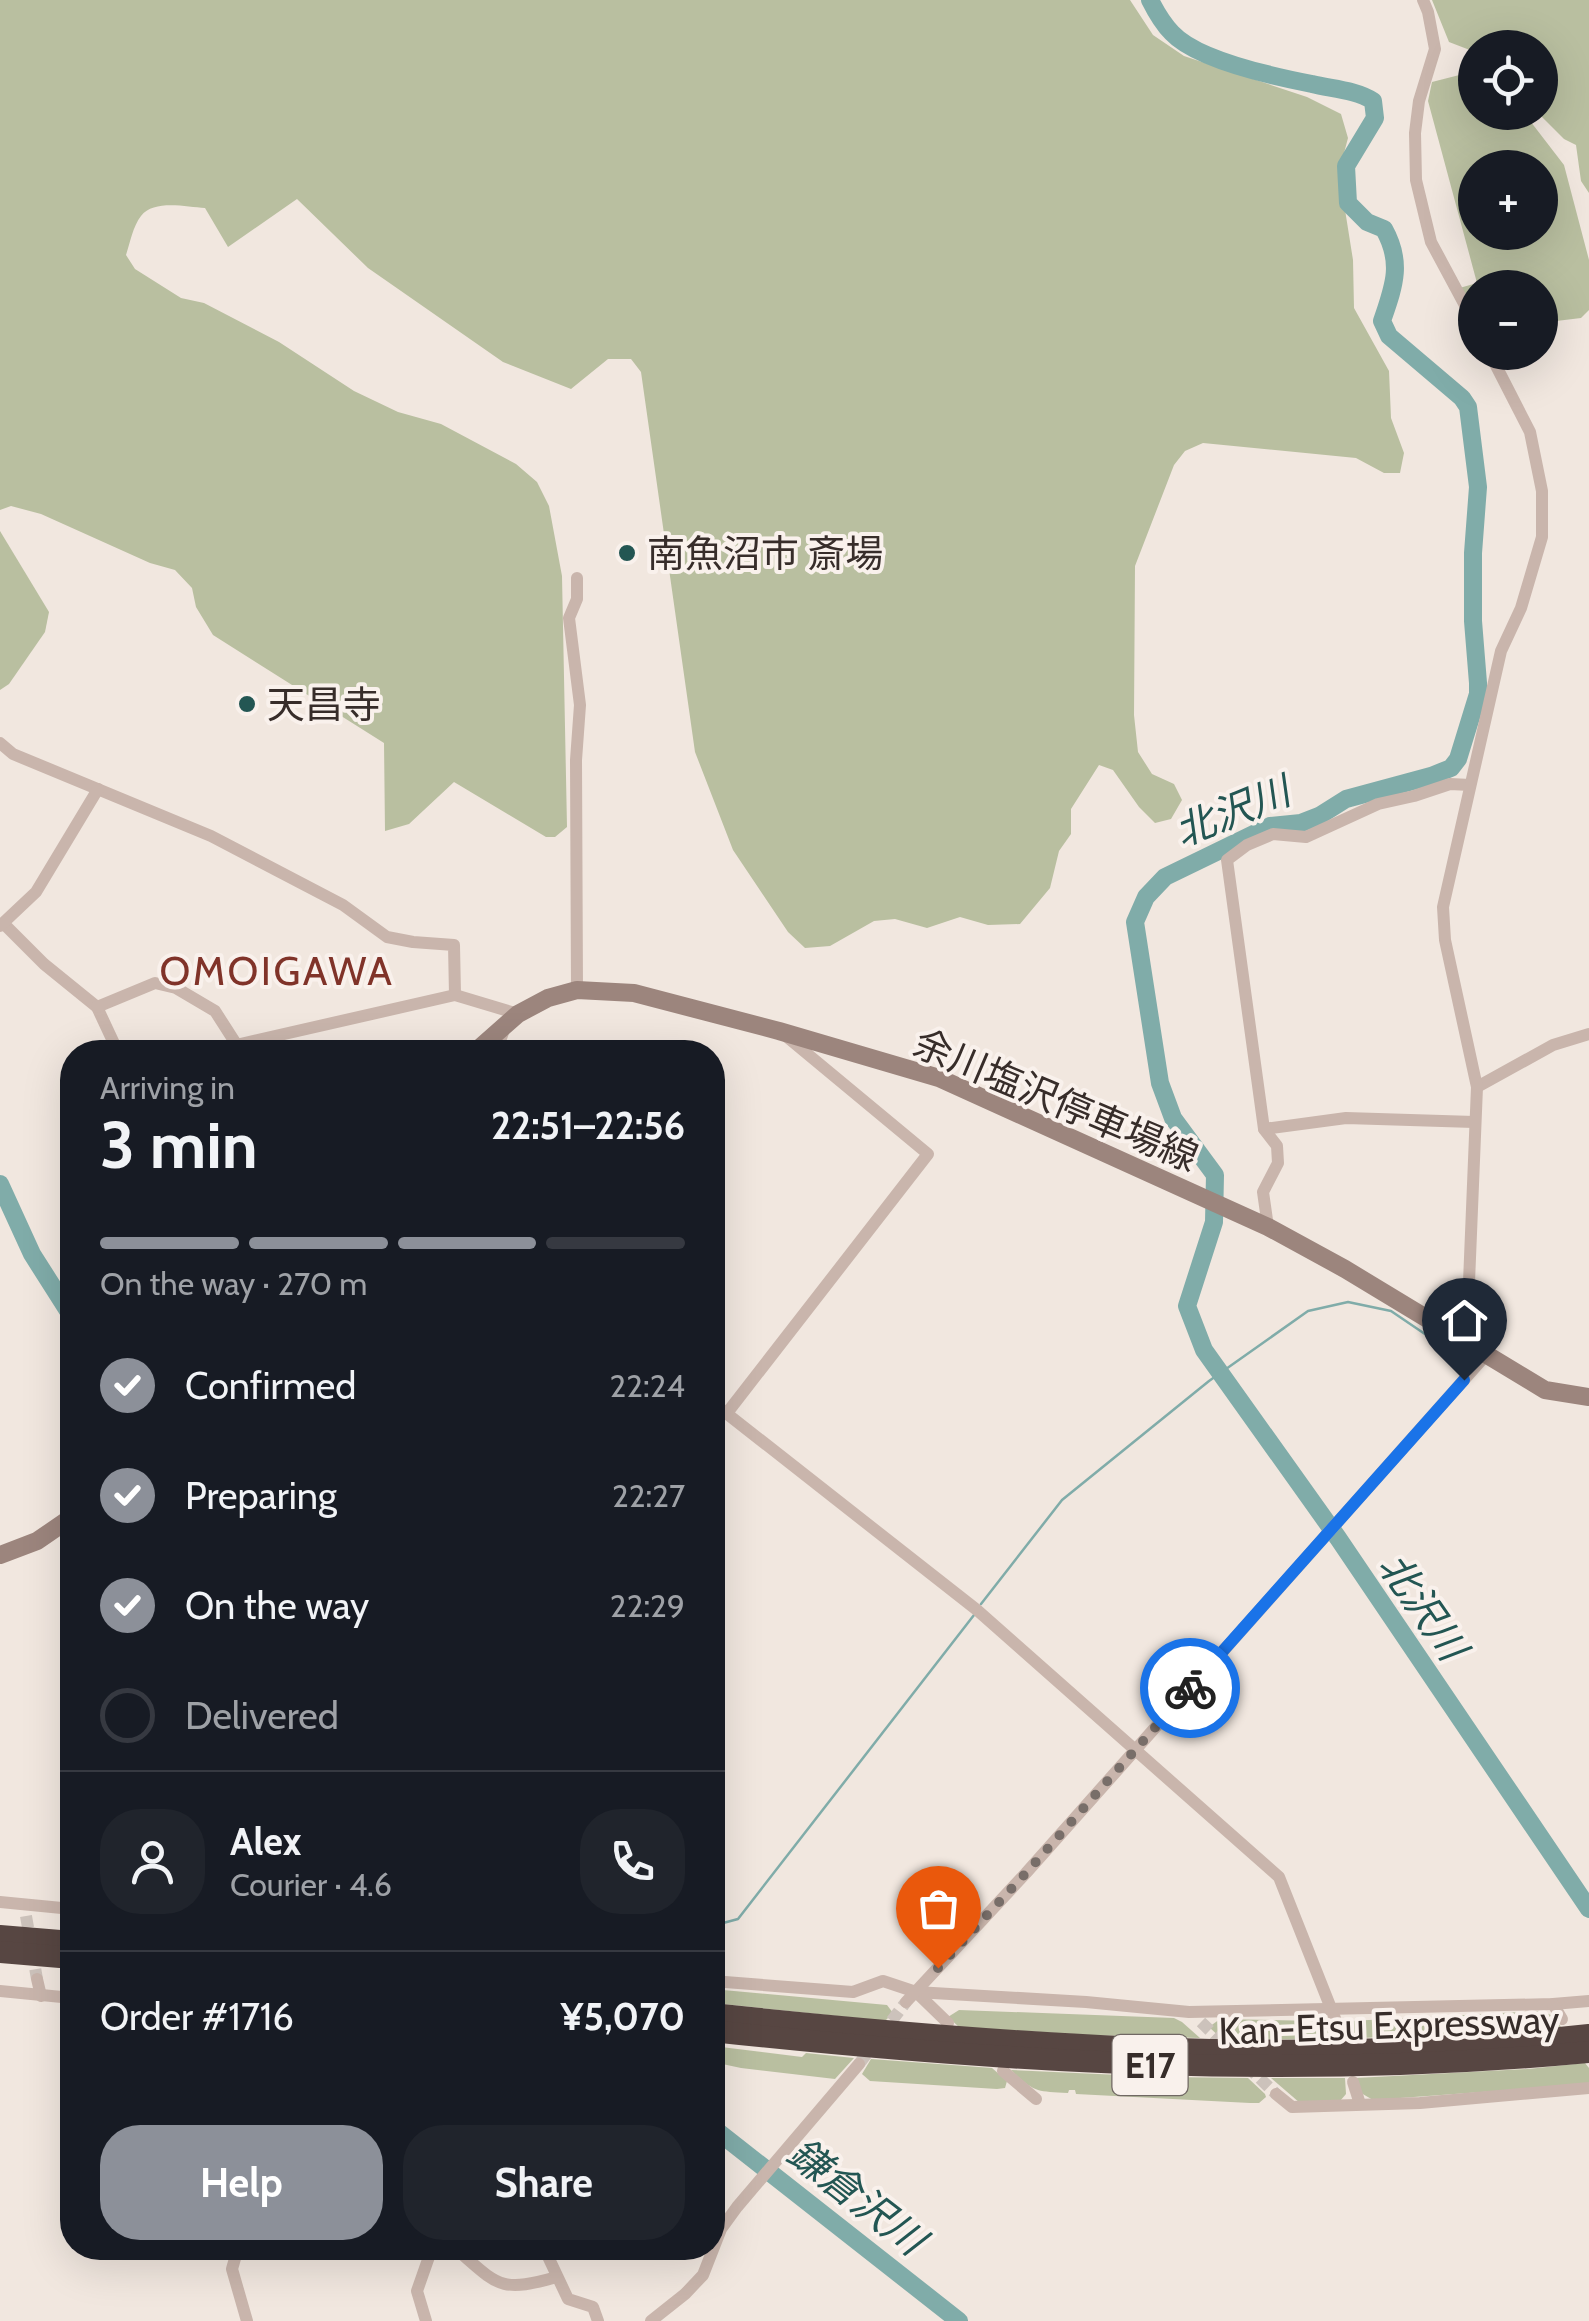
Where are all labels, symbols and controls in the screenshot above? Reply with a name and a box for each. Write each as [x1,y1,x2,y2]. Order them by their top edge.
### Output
map controls [1458,30,1558,370]
button: locate [1458,30,1558,130]
button: + [1458,150,1558,250]
button: − [1458,270,1558,370]
place label: 南魚沼市 斎場 [647,530,884,577]
marker: 南魚沼市 斎場 [616,542,638,564]
place label: 天昌寺 [267,681,381,728]
marker: 天昌寺 [236,693,258,715]
water label: 北沢川 [1167,764,1301,856]
district label: OMOIGAWA [160,946,394,995]
street label: 余川塩沢停車場線 [907,1019,1205,1181]
text: Arriving in [100,1068,235,1107]
text: 22:51–22:56 [491,1102,685,1149]
text: 3 min [100,1105,258,1184]
text: On the way · 270 m [100,1264,367,1303]
pin [1422,1278,1507,1381]
icon: home [1437,1293,1492,1348]
icon: check [100,1358,155,1413]
text: Confirmed [185,1362,356,1409]
text: 22:24 [610,1366,685,1405]
icon: check [100,1468,155,1523]
text: Preparing [185,1472,337,1519]
text: 22:27 [612,1476,685,1515]
water label: 北沢川 [1369,1543,1480,1672]
icon: check [100,1578,155,1633]
text: On the way [185,1582,369,1629]
text: 22:29 [610,1586,685,1625]
courier [1140,1638,1240,1738]
icon: bike [1163,1661,1218,1716]
text: Delivered [185,1692,339,1739]
button: person [100,1809,205,1914]
button: phone [580,1809,685,1914]
text: Alex [230,1818,301,1865]
text: Courier · 4.6 [230,1865,392,1904]
pin [896,1866,981,1969]
icon: bag [911,1881,966,1936]
text: Order #1716 [100,1993,294,2040]
text: ¥5,070 [560,1993,685,2040]
street label: Kan-Etsu Expressway [1218,1996,1560,2054]
road number: E17 [1112,2035,1188,2095]
button: Help [100,2125,383,2240]
button: Share [403,2125,685,2240]
water label: 鎌倉沢川 [779,2127,938,2267]

